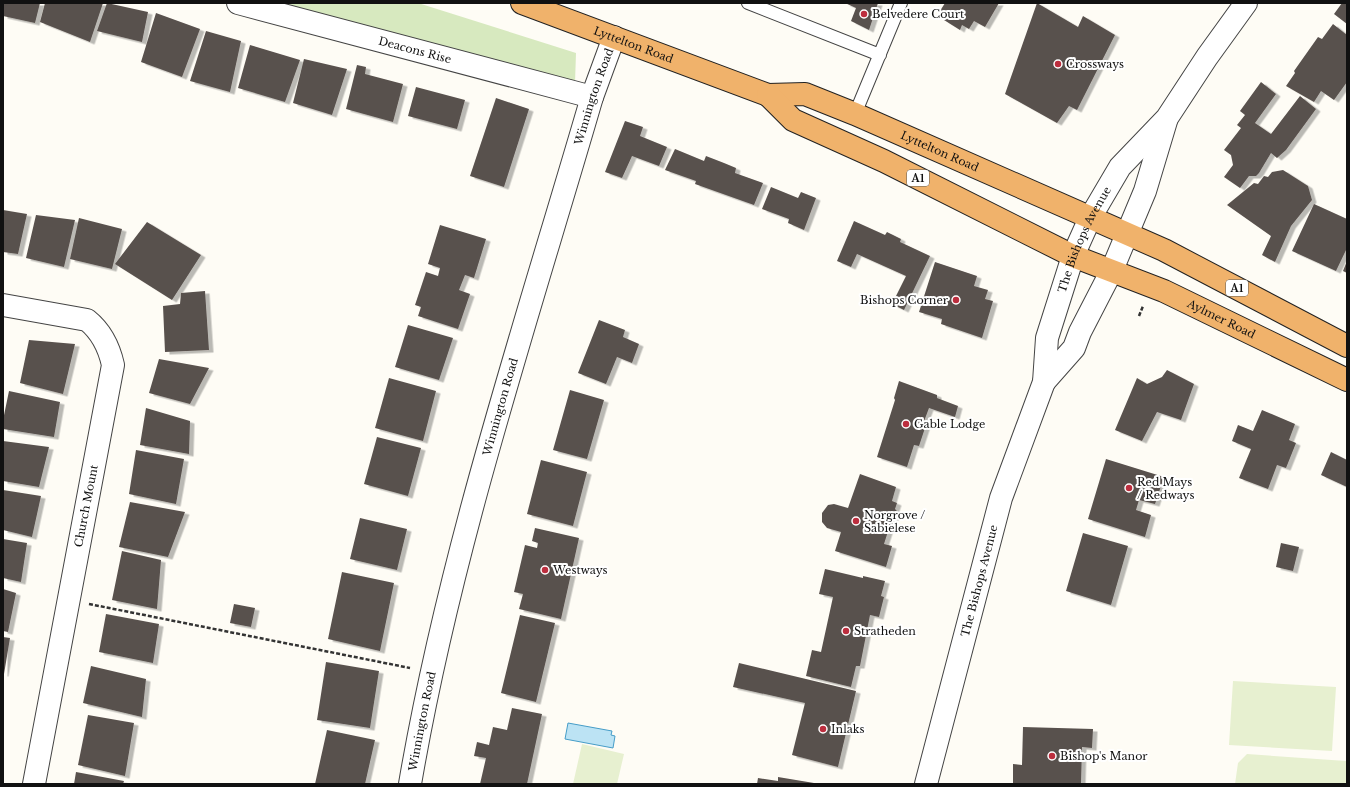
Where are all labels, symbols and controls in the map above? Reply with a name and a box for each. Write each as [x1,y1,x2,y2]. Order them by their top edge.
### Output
place label: Belvedere Court [872,7,965,21]
marker: Belvedere Court [859,9,869,19]
street label: Lyttelton Road [592,23,676,66]
street label: Deacons Rise [377,34,453,66]
street label: Winnington Road [571,46,616,148]
place label: Crossways [1066,57,1124,71]
marker: Crossways [1053,59,1063,69]
street label: Lyttelton Road [898,128,981,175]
road number: A1 [907,170,929,186]
street label: The Bishops Avenue [1055,184,1114,294]
road number: A1 [1226,280,1248,296]
place label: Bishops Corner [860,293,949,307]
marker: Bishops Corner [951,295,961,305]
street label: Aylmer Road [1184,296,1258,342]
street label: Winnington Road [479,356,521,458]
place label: Gable Lodge [914,417,985,431]
marker: Gable Lodge [901,419,911,429]
street label: Church Mount [71,463,101,548]
place label: Red Mays / Redways [1137,475,1194,502]
marker: Red Mays / Redways [1124,483,1134,493]
place label: Norgrove / Sabielese [864,508,925,535]
marker: Norgrove / Sabielese [851,516,861,526]
street label: The Bishops Avenue [958,523,1001,638]
place label: Westways [552,563,608,577]
marker: Westways [540,565,550,575]
place label: Stratheden [854,624,916,638]
marker: Stratheden [841,626,851,636]
street label: Winnington Road [405,669,439,773]
place label: Inlaks [831,722,865,736]
marker: Inlaks [818,724,828,734]
place label: Bishop's Manor [1060,749,1148,763]
marker: Bishop's Manor [1047,751,1057,761]

